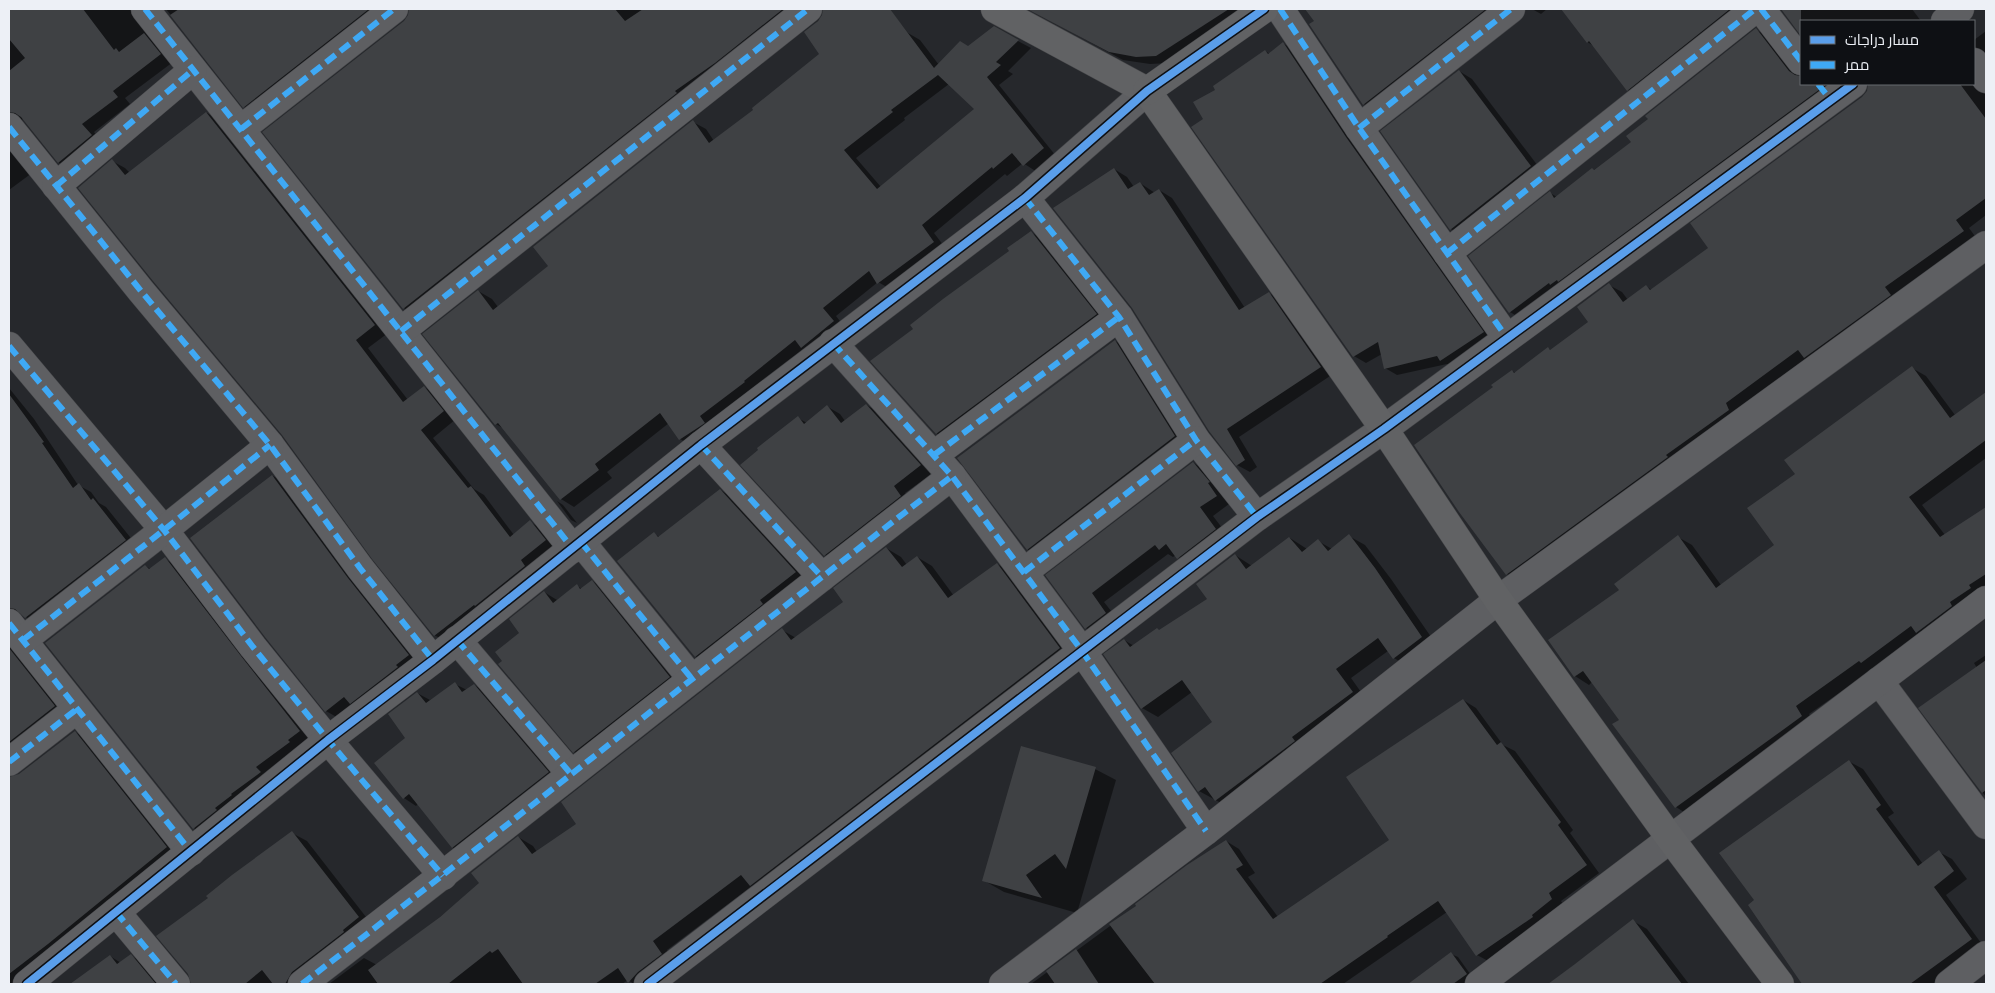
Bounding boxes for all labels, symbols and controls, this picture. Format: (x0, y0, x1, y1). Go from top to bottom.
legend (1800, 20, 1975, 85)
text: مسار دراجات (1845, 29, 1919, 50)
text: ممر (1844, 54, 1869, 75)

